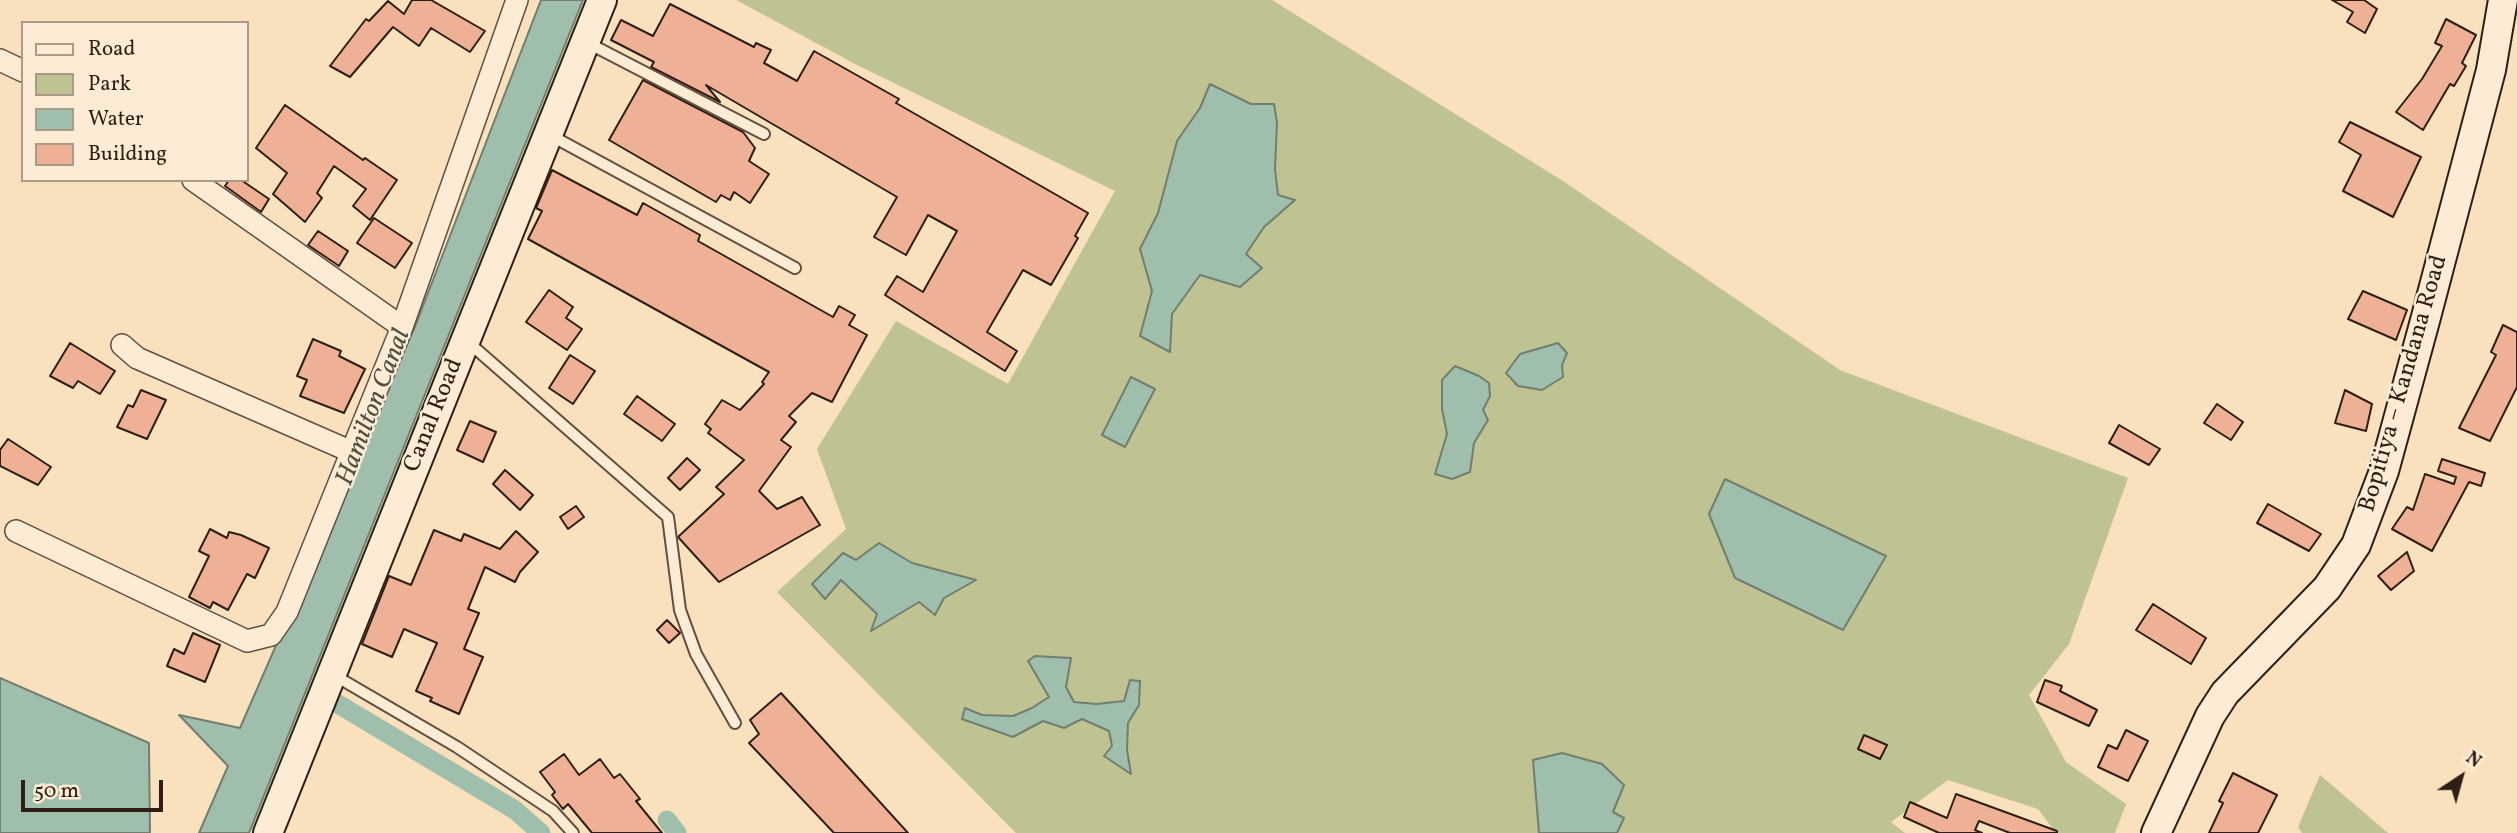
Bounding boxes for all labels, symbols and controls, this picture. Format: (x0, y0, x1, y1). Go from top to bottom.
legend (21, 21, 248, 182)
text: Road (88, 35, 135, 64)
text: Park (88, 70, 131, 99)
text: Water (88, 105, 144, 134)
text: Building (88, 140, 167, 169)
street label: Bopitiya – Kandana Road (2355, 252, 2455, 516)
water label: Hamilton Canal (331, 325, 419, 491)
street label: Canal Road (399, 355, 471, 477)
north arrow (2426, 742, 2496, 812)
text: N (2460, 745, 2487, 775)
scale bar (24, 766, 166, 810)
text: 50 m (34, 777, 79, 806)

